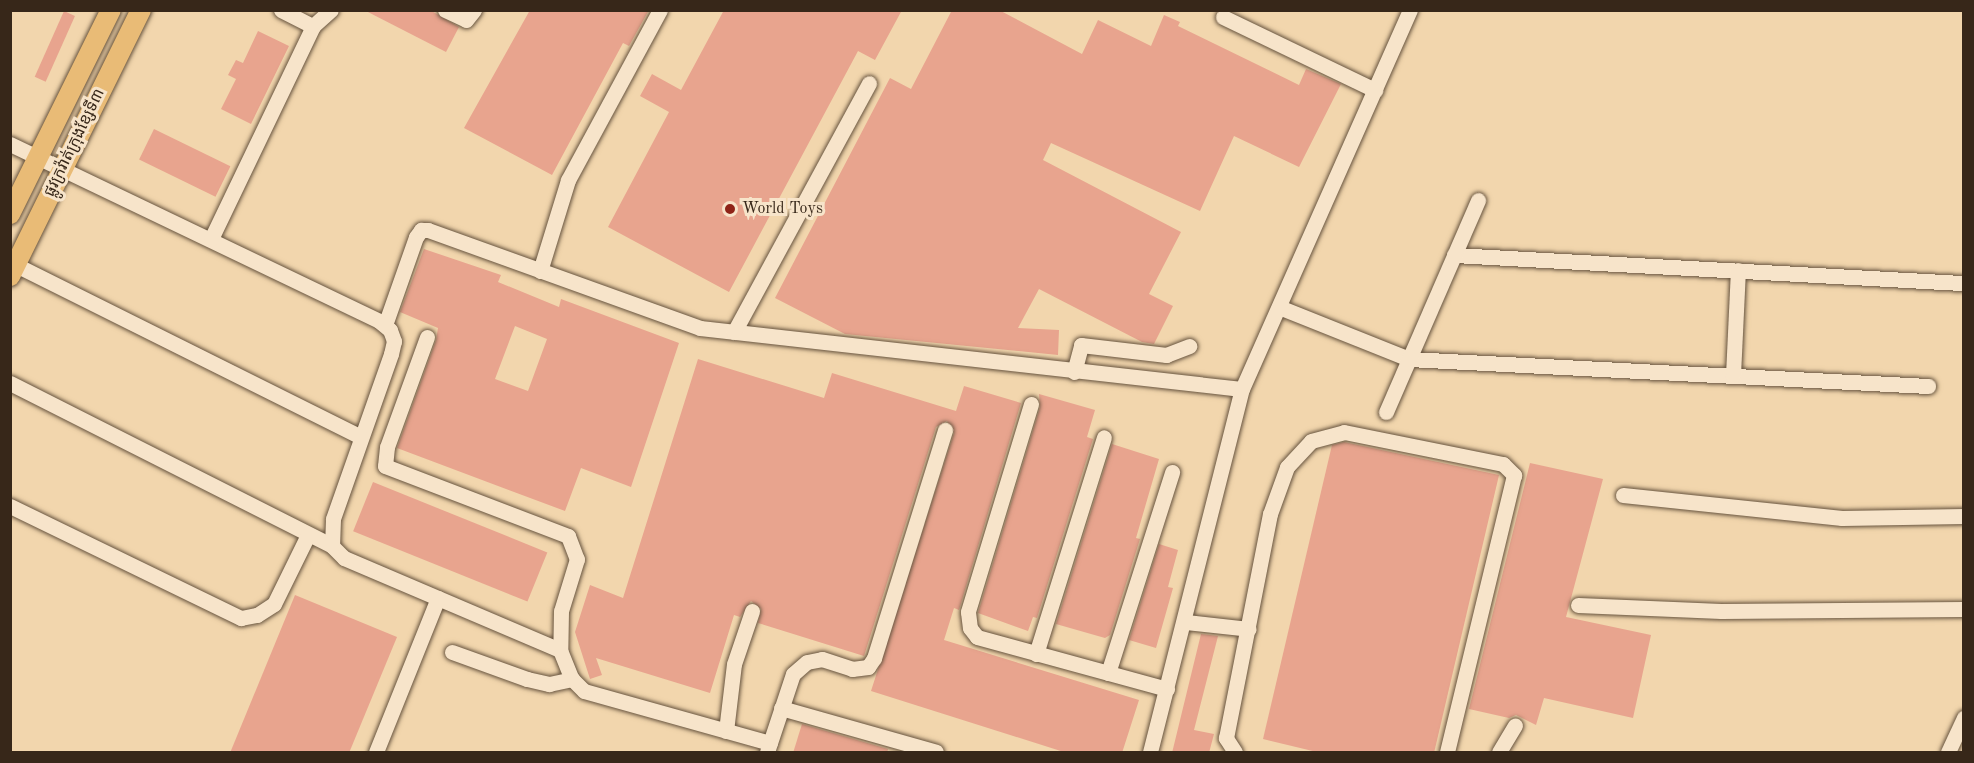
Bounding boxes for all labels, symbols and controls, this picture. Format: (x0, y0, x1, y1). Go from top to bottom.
street label: ផ្លូវក្រវ៉ាត់ក្រុងខ្សែទី៣ (41, 86, 109, 200)
place label: World Toys (742, 199, 823, 219)
marker: World Toys (723, 202, 737, 216)

